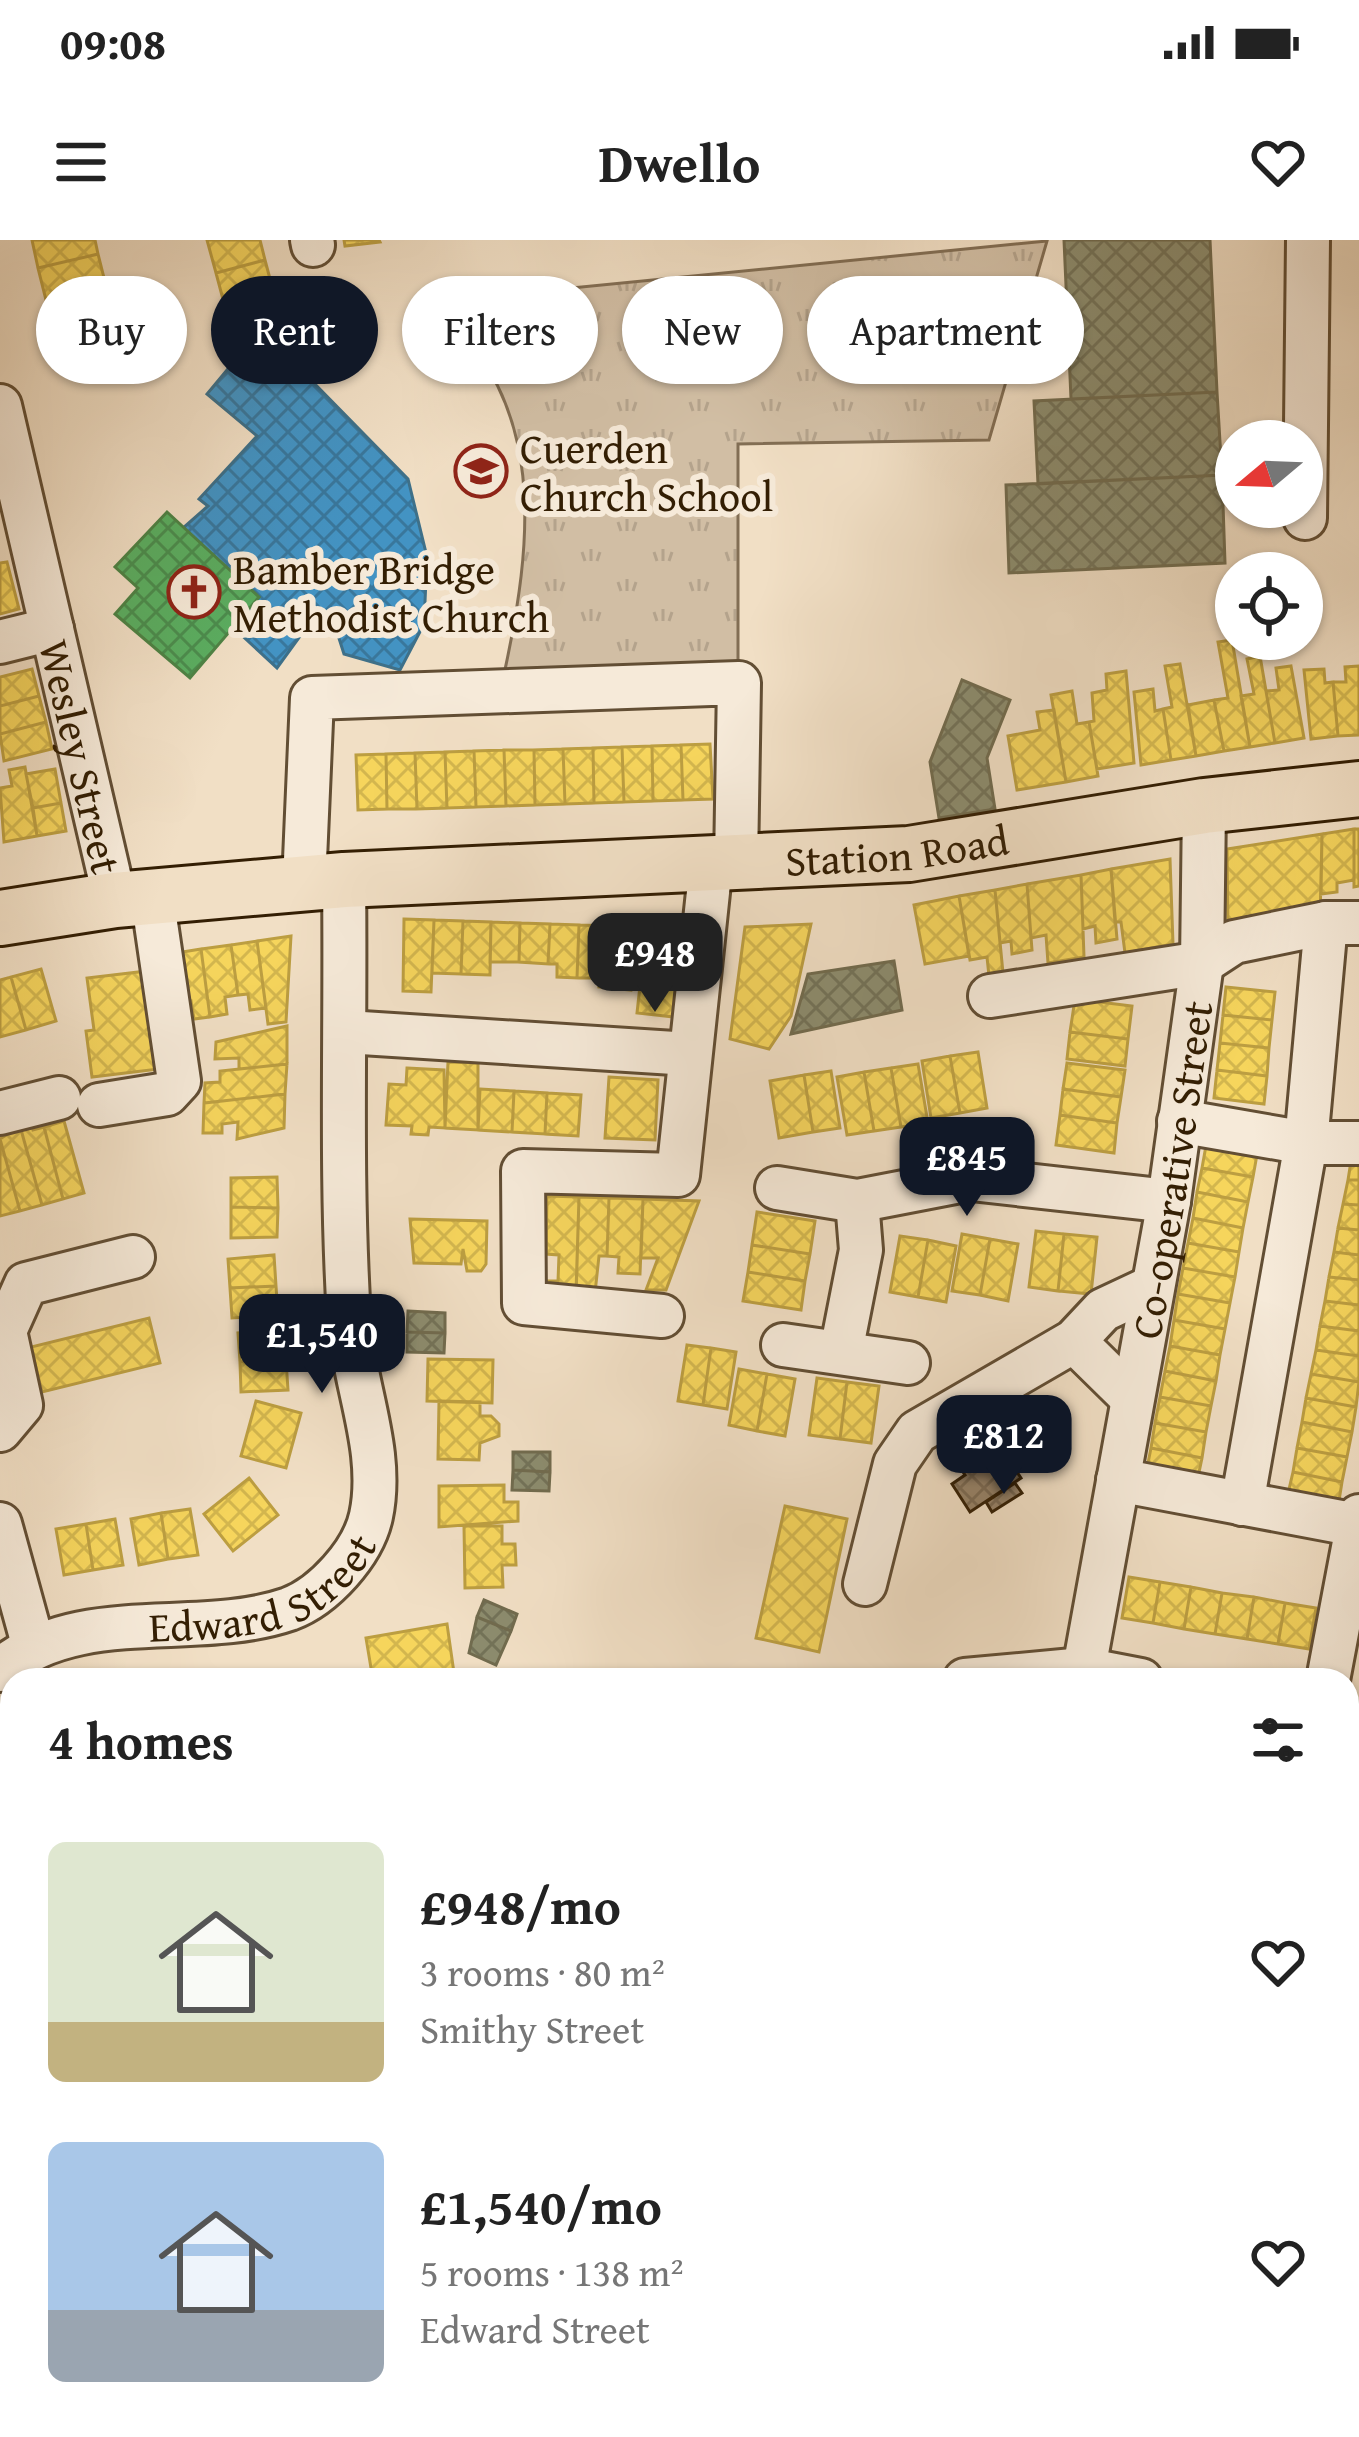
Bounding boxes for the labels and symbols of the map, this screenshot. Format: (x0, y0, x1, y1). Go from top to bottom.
place label: Cuerden Church School (520, 417, 773, 526)
north arrow (1215, 420, 1323, 528)
school or university icon: Cuerden Church School (453, 443, 509, 499)
place label: Bamber Bridge Methodist Church (233, 538, 550, 647)
church icon: Bamber Bridge Methodist Church (166, 564, 222, 620)
street label: Wesley Street (25, 634, 138, 880)
street label: Station Road (784, 808, 1013, 890)
pin: £948 (584, 913, 726, 1015)
street label: Co-operative Street (1114, 997, 1227, 1343)
pin: £845 (896, 1117, 1038, 1219)
pin: £1,540 (224, 1294, 420, 1396)
pin: £812 (933, 1395, 1075, 1497)
street label: Edward Street (148, 1522, 391, 1656)

